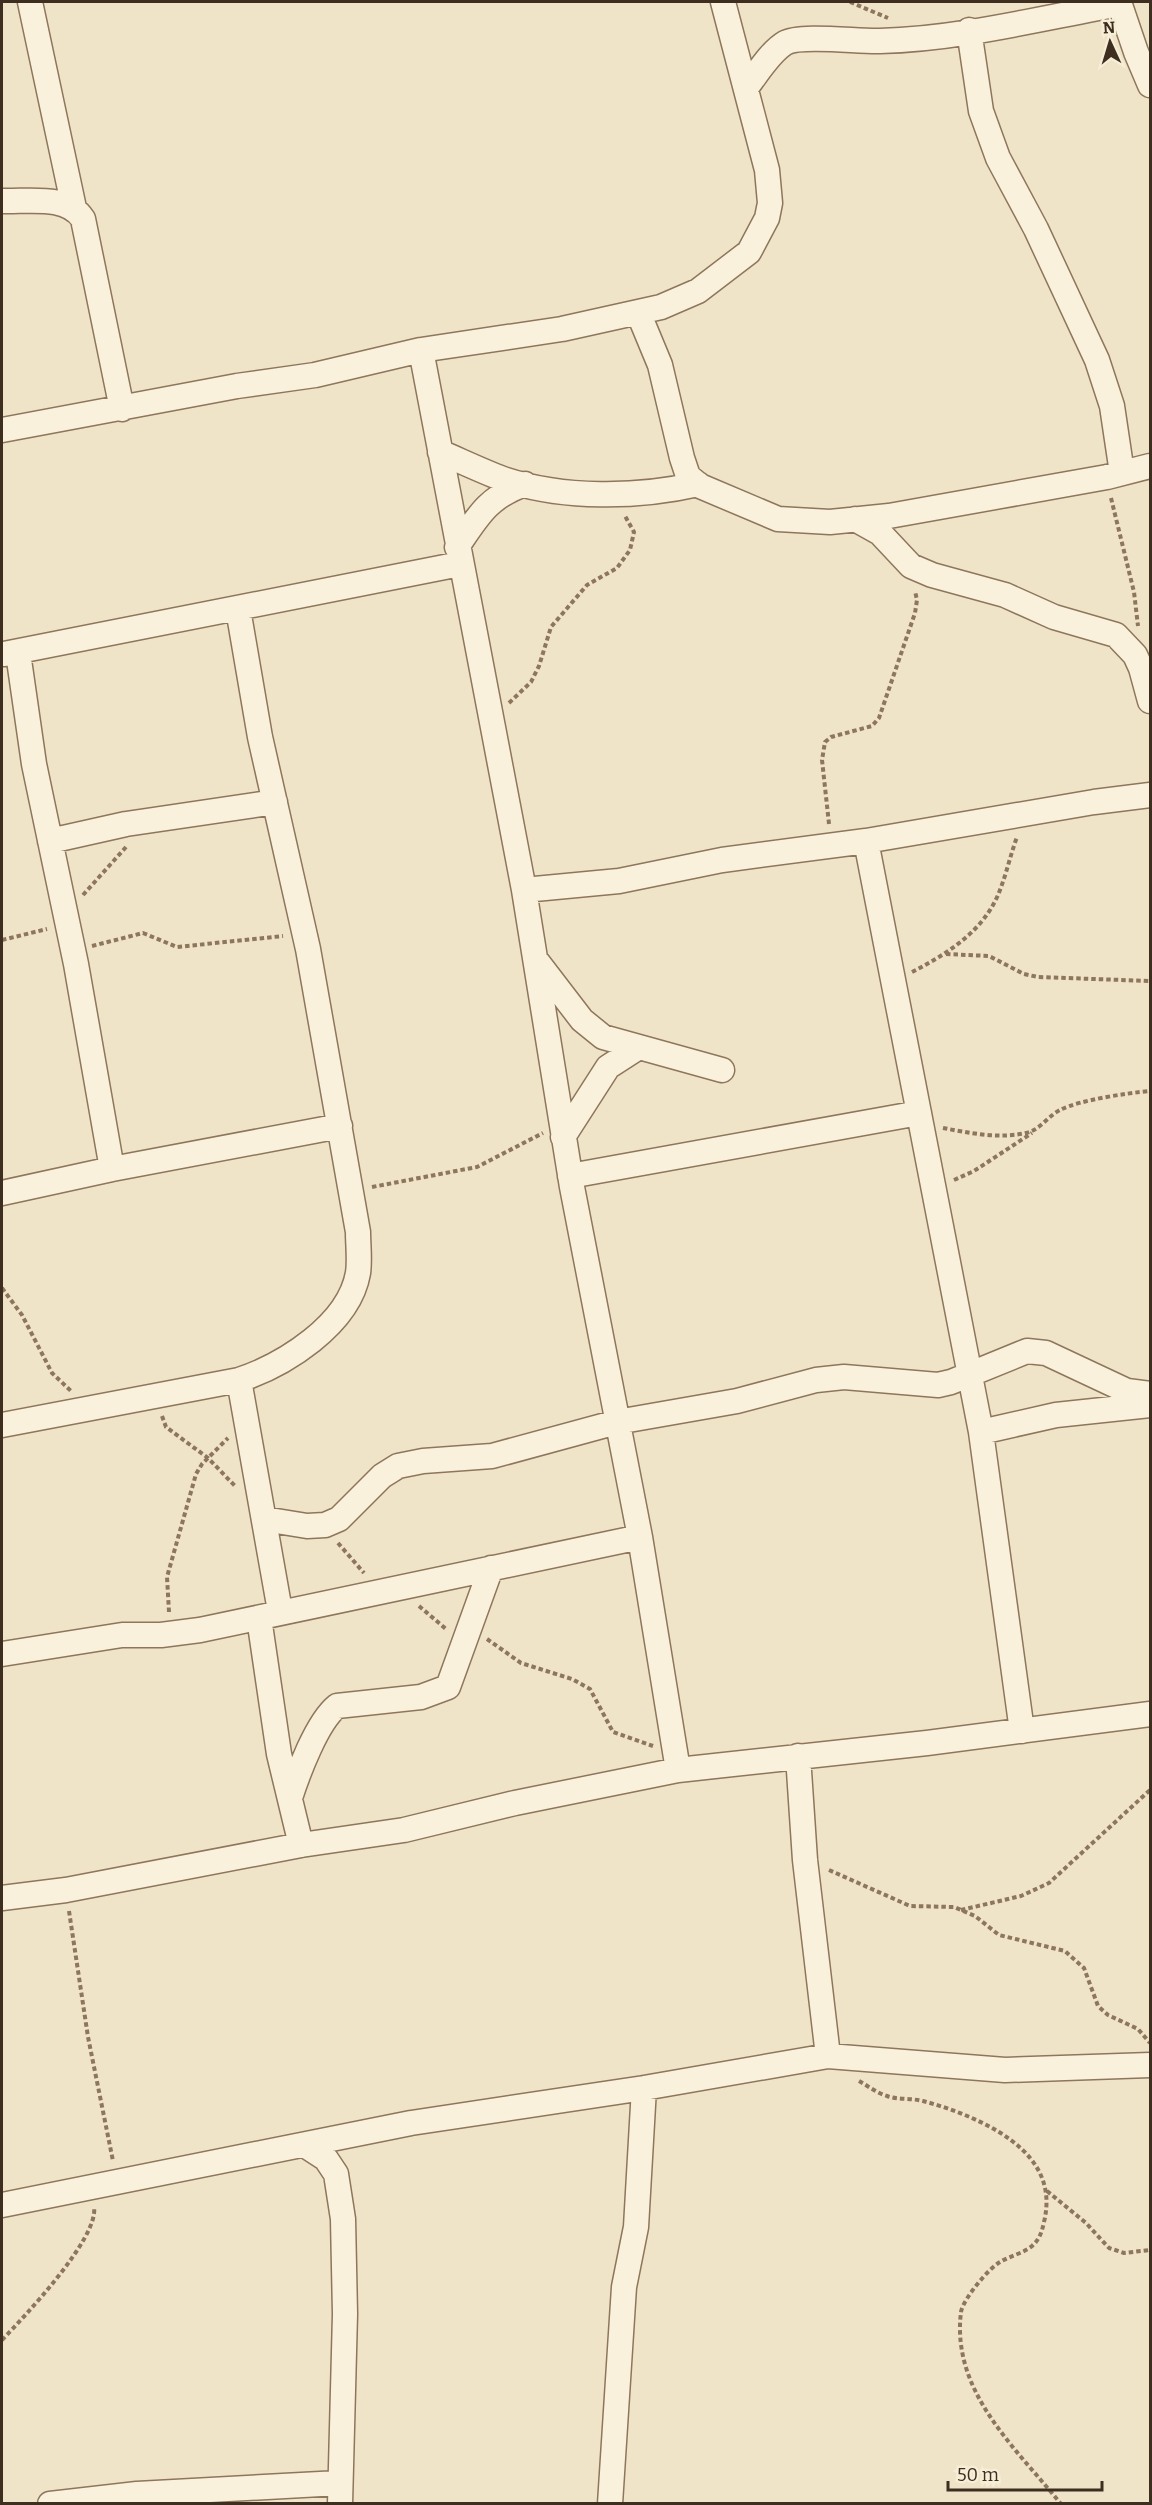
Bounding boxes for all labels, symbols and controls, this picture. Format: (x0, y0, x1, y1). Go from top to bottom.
north arrow (1080, 12, 1140, 72)
text: N (1102, 18, 1116, 37)
scale bar (948, 2454, 1102, 2492)
text: 50 m (957, 2464, 999, 2486)

